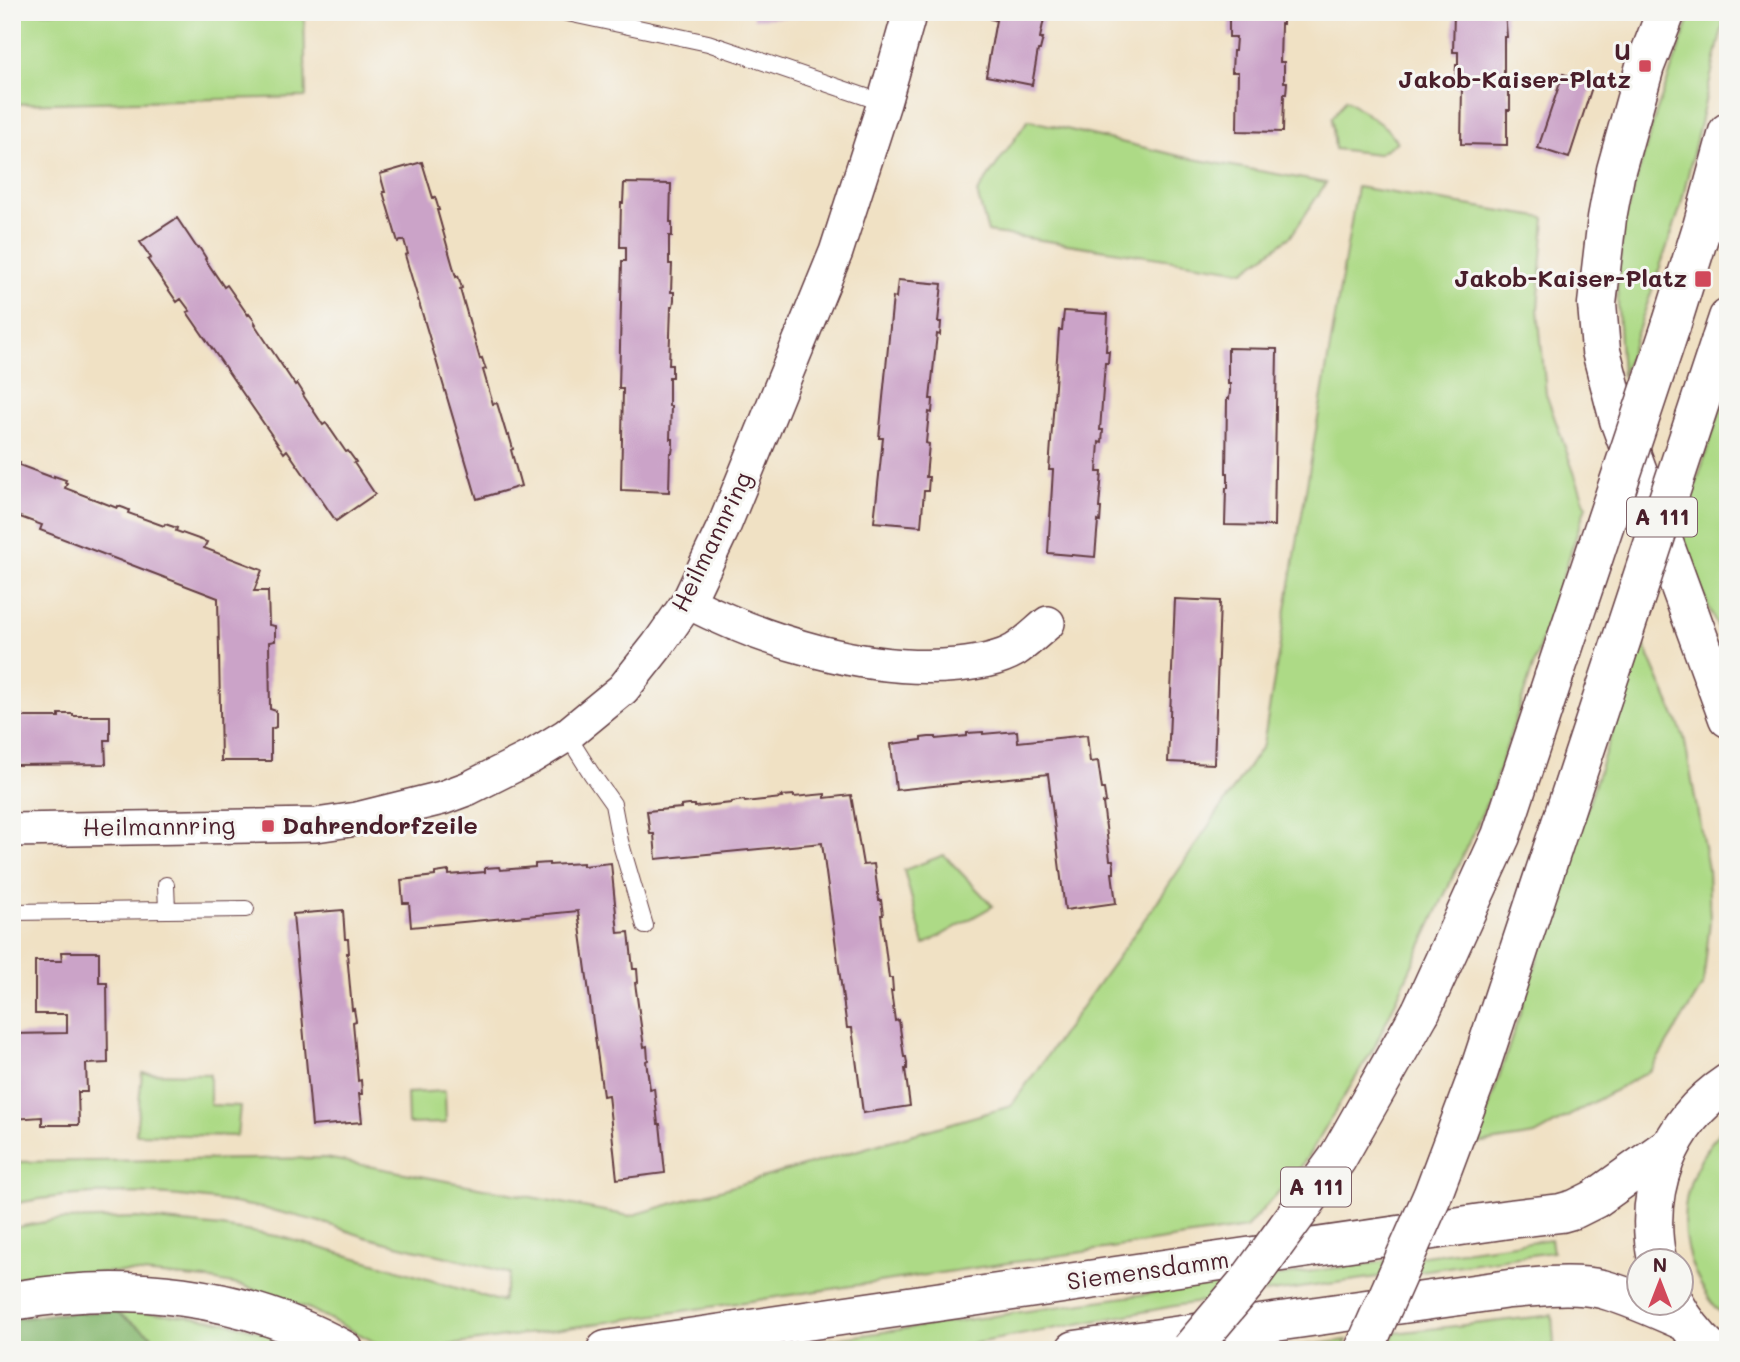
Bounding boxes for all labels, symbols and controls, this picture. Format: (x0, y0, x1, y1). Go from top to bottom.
place label: U Jakob-Kaiser-Platz (1398, 35, 1631, 94)
marker: U Jakob-Kaiser-Platz (1637, 58, 1653, 74)
place label: Jakob-Kaiser-Platz (1454, 262, 1687, 293)
marker: Jakob-Kaiser-Platz (1693, 269, 1713, 289)
street label: Heilmannring (663, 466, 758, 617)
road number: A 111 (1627, 498, 1697, 537)
street label: Heilmannring (82, 809, 236, 842)
place label: Dahrendorfzeile (282, 809, 478, 840)
marker: Dahrendorfzeile (260, 818, 276, 834)
road number: A 111 (1281, 1168, 1351, 1206)
street label: Siemensdamm (1065, 1243, 1231, 1296)
north arrow (1624, 1246, 1694, 1316)
text: N (1653, 1252, 1667, 1277)

